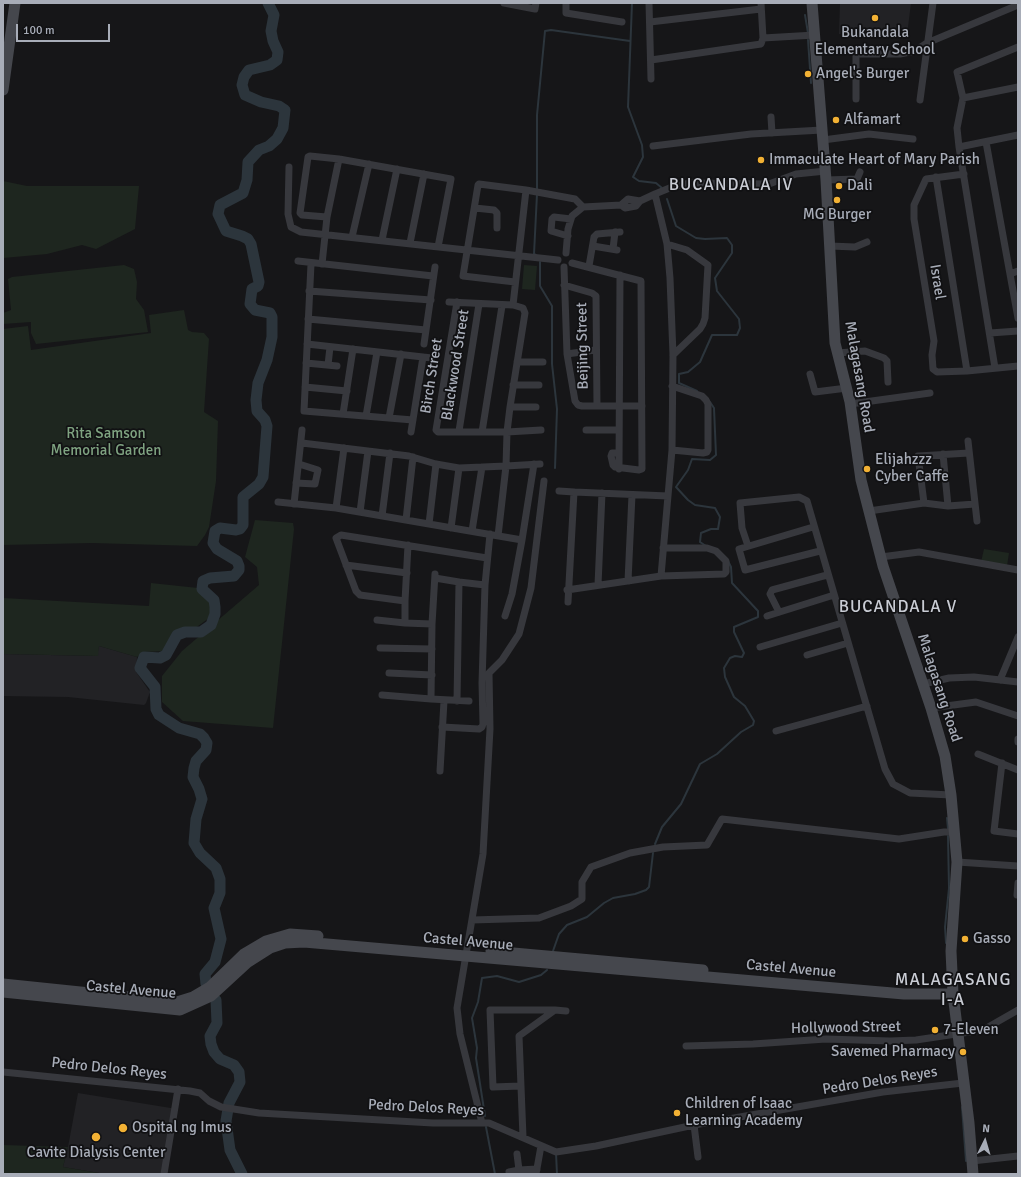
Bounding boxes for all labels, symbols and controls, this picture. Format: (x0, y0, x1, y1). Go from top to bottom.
marker: Bukandala Elementary School (870, 13, 880, 23)
scale bar (18, 16, 112, 42)
text: 100 m (23, 23, 55, 38)
place label: Bukandala Elementary School (815, 24, 935, 59)
place label: Angel's Burger (816, 65, 909, 83)
marker: Angel's Burger (803, 69, 813, 79)
place label: Alfamart (844, 111, 901, 129)
marker: Alfamart (831, 115, 841, 125)
place label: Immaculate Heart of Mary Parish (769, 151, 980, 169)
marker: Immaculate Heart of Mary Parish (756, 155, 766, 165)
district label: BUCANDALA IV (669, 176, 793, 196)
place label: Dali (847, 177, 873, 195)
marker: Dali (834, 181, 844, 191)
marker: MG Burger (832, 195, 842, 205)
place label: MG Burger (803, 206, 871, 224)
street label: Israel (925, 263, 949, 301)
street label: Beijing Street (573, 302, 593, 390)
street label: Blackwood Street (438, 308, 474, 422)
street label: Malagasang Road (840, 320, 878, 434)
street label: Birch Street (417, 337, 447, 415)
park label: Rita Samson Memorial Garden (51, 425, 161, 460)
place label: Elijahzzz Cyber Caffe (875, 451, 949, 486)
marker: Elijahzzz Cyber Caffe (862, 464, 872, 474)
district label: BUCANDALA V (839, 598, 957, 618)
street label: Malagasang Road (913, 632, 965, 744)
street label: Castel Avenue (422, 929, 514, 955)
place label: Gasso (973, 930, 1011, 948)
marker: Gasso (960, 934, 970, 944)
street label: Castel Avenue (745, 956, 837, 982)
district label: MALAGASANG I-A (895, 971, 1011, 1011)
street label: Castel Avenue (85, 977, 177, 1003)
street label: Hollywood Street (791, 1018, 901, 1038)
place label: 7-Eleven (943, 1021, 999, 1039)
marker: 7-Eleven (930, 1025, 940, 1035)
place label: Savemed Pharmacy (831, 1043, 955, 1061)
marker: Savemed Pharmacy (958, 1047, 968, 1057)
street label: Pedro Delos Reyes (50, 1054, 168, 1084)
street label: Pedro Delos Reyes (821, 1063, 939, 1099)
place label: Children of Isaac Learning Academy (685, 1095, 803, 1130)
street label: Pedro Delos Reyes (368, 1096, 484, 1120)
marker: Children of Isaac Learning Academy (672, 1108, 682, 1118)
place label: Ospital ng Imus (132, 1119, 231, 1137)
north arrow (965, 1121, 1005, 1161)
marker: Ospital ng Imus (117, 1122, 129, 1134)
text: N (982, 1122, 990, 1135)
marker: Cavite Dialysis Center (90, 1131, 102, 1143)
place label: Cavite Dialysis Center (27, 1144, 165, 1162)

